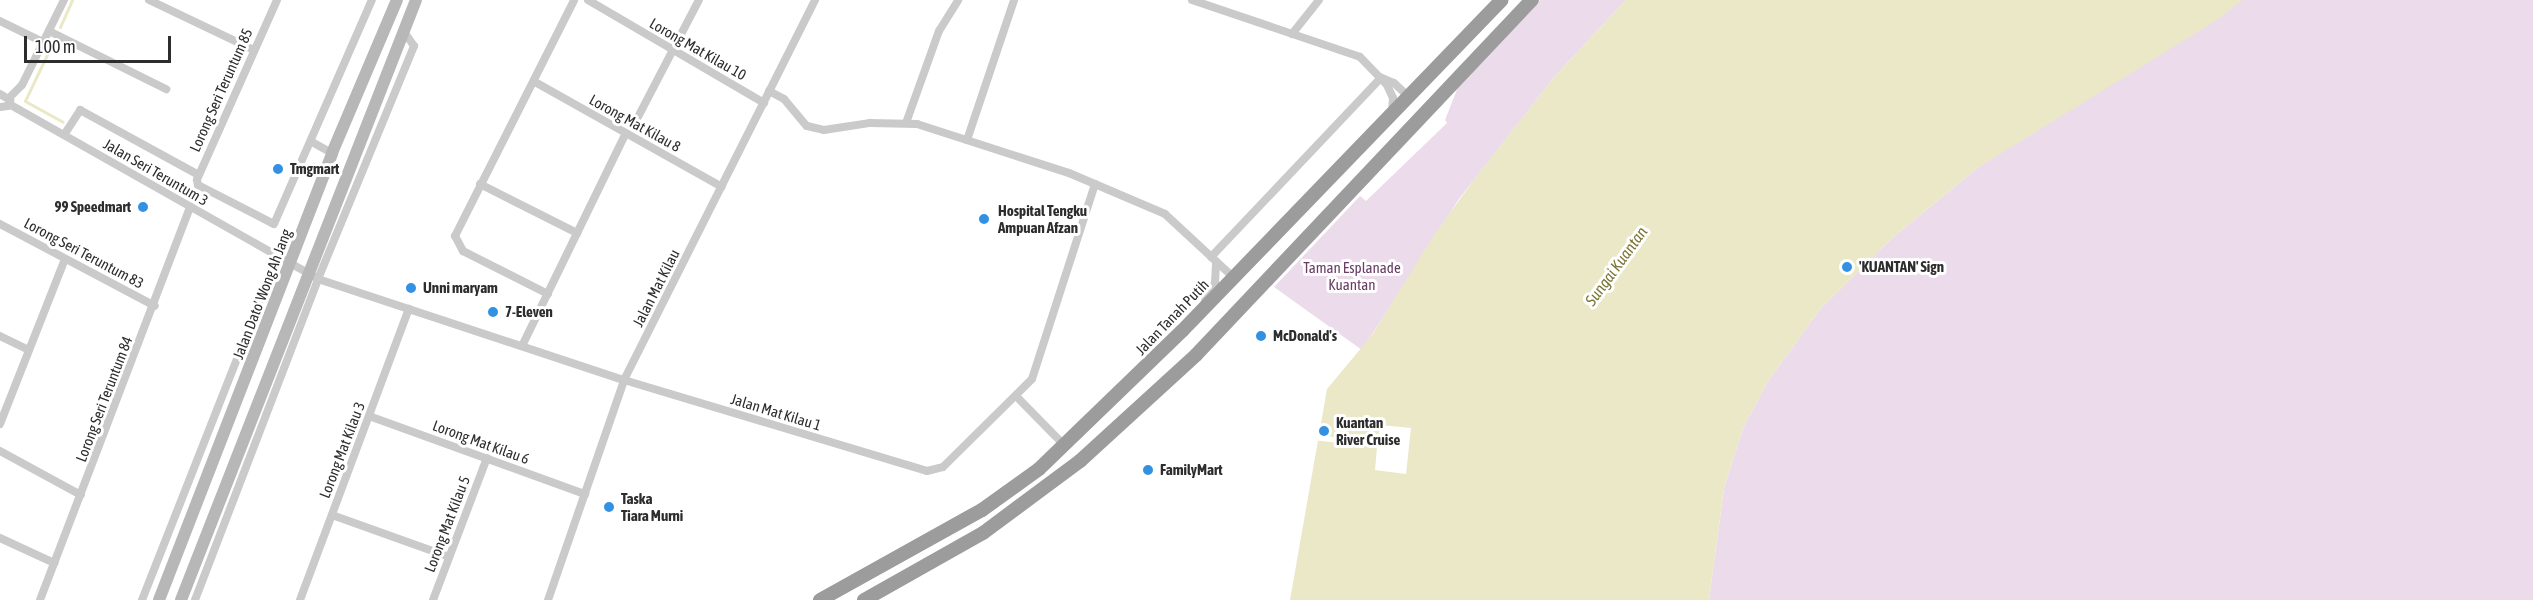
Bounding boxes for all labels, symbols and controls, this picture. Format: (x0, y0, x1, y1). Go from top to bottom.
street label: Lorong Mat Kilau 10 (646, 14, 750, 84)
scale bar (27, 24, 174, 62)
street label: Lorong Seri Teruntum 85 (186, 26, 256, 154)
text: 100 m (35, 36, 76, 57)
street label: Lorong Mat Kilau 8 (586, 90, 684, 156)
street label: Jalan Seri Teruntum 3 (100, 135, 212, 209)
place label: Tmgmart (290, 160, 339, 178)
marker: Tmgmart (271, 162, 285, 176)
place label: 99 Speedmart (54, 198, 131, 216)
marker: 99 Speedmart (136, 200, 150, 214)
place label: Hospital Tengku Ampuan Afzan (998, 201, 1087, 236)
marker: Hospital Tengku Ampuan Afzan (975, 210, 993, 228)
street label: Lorong Seri Teruntum 83 (21, 214, 147, 292)
water label: Sungai Kuantan (1581, 223, 1651, 309)
street label: Jalan Dato' Wong Ah Jang (229, 226, 295, 362)
street label: Jalan Mat Kilau (629, 246, 683, 330)
park label: Taman Esplanade Kuantan (1303, 258, 1401, 293)
place label: 'KUANTAN' Sign (1859, 258, 1944, 276)
marker: 'KUANTAN' Sign (1840, 260, 1854, 274)
street label: Jalan Tanah Putih (1132, 276, 1212, 358)
place label: Unni maryam (423, 279, 498, 297)
marker: Unni maryam (404, 281, 418, 295)
place label: 7-Eleven (505, 303, 553, 321)
marker: 7-Eleven (486, 305, 500, 319)
place label: McDonald's (1273, 327, 1337, 345)
marker: McDonald's (1254, 329, 1268, 343)
street label: Lorong Seri Teruntum 84 (72, 334, 136, 464)
street label: Jalan Mat Kilau 1 (729, 390, 823, 434)
street label: Lorong Mat Kilau 3 (315, 399, 369, 501)
place label: Kuantan River Cruise (1336, 413, 1400, 448)
street label: Lorong Mat Kilau 6 (430, 416, 532, 468)
marker: Kuantan River Cruise (1317, 424, 1331, 438)
place label: FamilyMart (1160, 461, 1223, 479)
marker: FamilyMart (1141, 463, 1155, 477)
street label: Lorong Mat Kilau 5 (420, 473, 474, 575)
place label: Taska Tiara Murni (621, 489, 683, 524)
marker: Taska Tiara Murni (602, 500, 616, 514)

